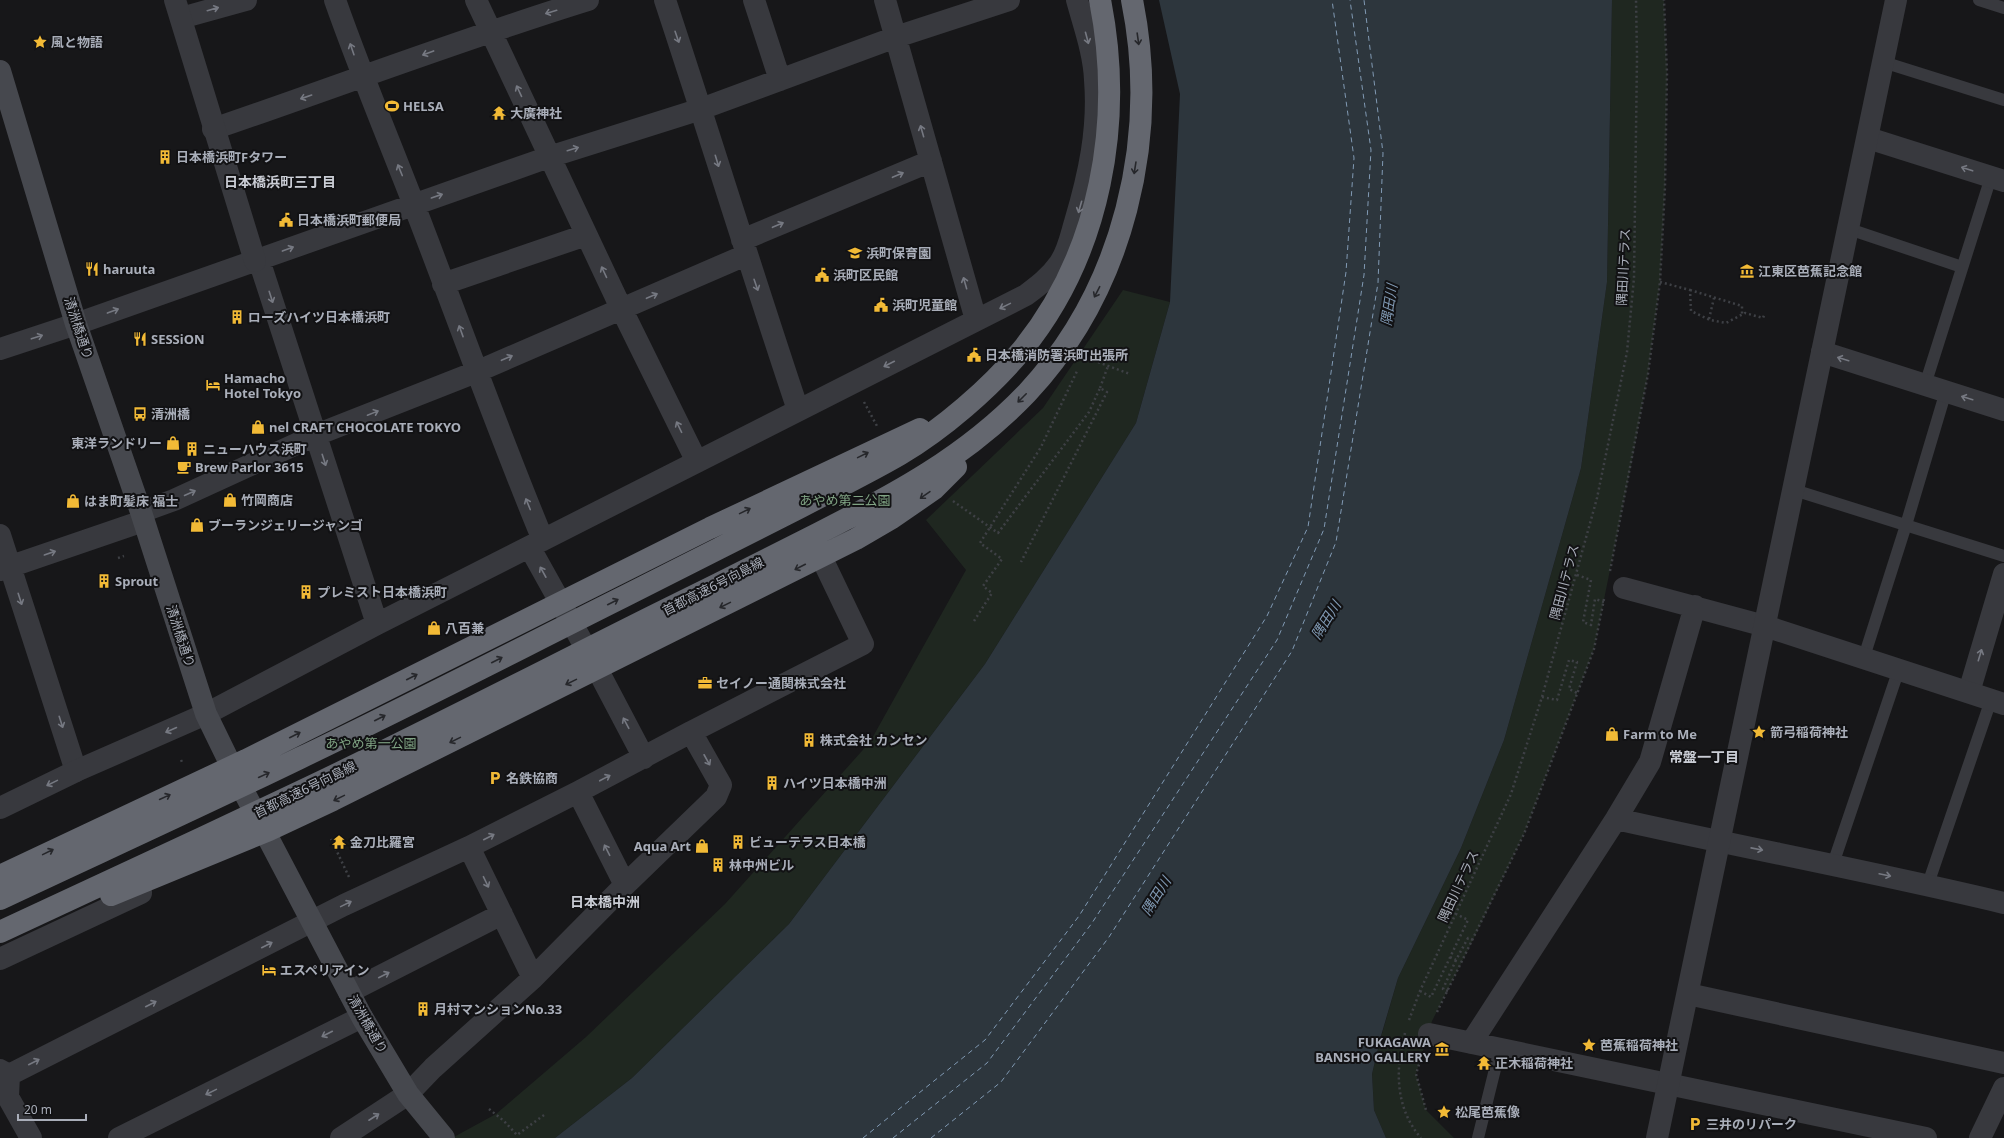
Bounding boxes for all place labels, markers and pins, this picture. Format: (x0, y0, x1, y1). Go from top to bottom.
place label: 風と物語 (51, 33, 103, 51)
place icon: 風と物語 (32, 34, 48, 50)
place label: HELSA (403, 97, 444, 115)
sports icon: HELSA (384, 98, 400, 114)
place label: 大廣神社 (510, 104, 562, 122)
temple icon: 大廣神社 (491, 105, 507, 121)
place label: 日本橋浜町Fタワー (176, 148, 287, 166)
building icon: 日本橋浜町Fタワー (157, 149, 173, 165)
place label: 日本橋浜町郵便局 (297, 211, 401, 229)
public building icon: 日本橋浜町郵便局 (278, 212, 294, 228)
place label: 浜町保育園 (866, 244, 931, 262)
school or university icon: 浜町保育園 (847, 245, 863, 261)
place label: haruuta (103, 260, 155, 278)
restaurant icon: haruuta (84, 261, 100, 277)
place label: 江東区芭蕉記念館 (1758, 262, 1862, 280)
museum icon: 江東区芭蕉記念館 (1739, 263, 1755, 279)
place label: 浜町区民館 (833, 266, 898, 284)
public building icon: 浜町区民館 (814, 267, 830, 283)
place label: 浜町児童館 (892, 296, 957, 314)
public building icon: 浜町児童館 (873, 297, 889, 313)
place label: ローズハイツ日本橋浜町 (248, 308, 390, 326)
building icon: ローズハイツ日本橋浜町 (229, 309, 245, 325)
place label: SESSiON (151, 330, 205, 348)
restaurant icon: SESSiON (132, 331, 148, 347)
place label: 日本橋消防署浜町出張所 (985, 346, 1128, 364)
public building icon: 日本橋消防署浜町出張所 (966, 347, 982, 363)
place label: Hamacho Hotel Tokyo (224, 369, 301, 402)
hotel icon: Hamacho Hotel Tokyo (205, 377, 221, 393)
place label: 清洲橋 (151, 405, 190, 423)
bus stop icon: 清洲橋 (132, 406, 148, 422)
place label: nel CRAFT CHOCOLATE TOKYO (269, 418, 461, 436)
shop icon: nel CRAFT CHOCOLATE TOKYO (250, 419, 266, 435)
place label: 東洋ランドリー (71, 434, 162, 452)
shop icon: 東洋ランドリー (165, 435, 181, 451)
place label: ニューハウス浜町 (203, 440, 307, 458)
building icon: ニューハウス浜町 (184, 441, 200, 457)
place label: Brew Parlor 3615 (195, 458, 304, 476)
cafe icon: Brew Parlor 3615 (176, 459, 192, 475)
place label: 竹岡商店 (241, 491, 293, 509)
place label: はま町髪床 福士 (84, 492, 178, 510)
shop icon: 竹岡商店 (222, 492, 238, 508)
shop icon: はま町髪床 福士 (65, 493, 81, 509)
place label: ブーランジェリージャンゴ (208, 516, 363, 534)
shop icon: ブーランジェリージャンゴ (189, 517, 205, 533)
place label: Sprout (115, 572, 159, 590)
building icon: Sprout (96, 573, 112, 589)
place label: プレミスト日本橋浜町 (317, 583, 447, 601)
building icon: プレミスト日本橋浜町 (298, 584, 314, 600)
place label: 八百兼 (445, 619, 484, 637)
shop icon: 八百兼 (426, 620, 442, 636)
place label: セイノー通関株式会社 (716, 674, 846, 692)
office icon: セイノー通関株式会社 (697, 675, 713, 691)
place label: 箭弓稲荷神社 (1770, 723, 1848, 741)
place icon: 箭弓稲荷神社 (1751, 724, 1767, 740)
place label: Farm to Me (1623, 725, 1697, 743)
shop icon: Farm to Me (1604, 726, 1620, 742)
place label: 株式会社 カンセン (820, 731, 927, 749)
building icon: 株式会社 カンセン (801, 732, 817, 748)
place label: 名鉄協商 (506, 769, 558, 787)
parking icon: 名鉄協商 (487, 770, 503, 786)
place label: ハイツ日本橋中洲 (783, 774, 887, 792)
building icon: ハイツ日本橋中洲 (764, 775, 780, 791)
place label: 金刀比羅宮 (350, 833, 415, 851)
place label: ビューテラス日本橋 (749, 833, 866, 851)
temple icon: 金刀比羅宮 (331, 834, 347, 850)
building icon: ビューテラス日本橋 (730, 834, 746, 850)
place label: Aqua Art (634, 837, 691, 855)
shop icon: Aqua Art (694, 838, 710, 854)
place label: 林中州ビル (729, 856, 794, 874)
building icon: 林中州ビル (710, 857, 726, 873)
place label: エスペリアイン (280, 961, 369, 979)
hotel icon: エスペリアイン (261, 962, 277, 978)
place label: 月村マンションNo.33 (434, 1000, 562, 1018)
building icon: 月村マンションNo.33 (415, 1001, 431, 1017)
place label: FUKAGAWA BANSHO GALLERY (1315, 1033, 1432, 1066)
place label: 芭蕉稲荷神社 (1600, 1036, 1678, 1054)
place icon: 芭蕉稲荷神社 (1581, 1037, 1597, 1053)
museum icon: FUKAGAWA BANSHO GALLERY (1434, 1041, 1450, 1057)
place label: 正木稲荷神社 (1495, 1054, 1573, 1072)
temple icon: 正木稲荷神社 (1476, 1055, 1492, 1071)
place label: 松尾芭蕉像 (1455, 1103, 1520, 1121)
place icon: 松尾芭蕉像 (1436, 1104, 1452, 1120)
place label: 三井のリパーク (1706, 1115, 1797, 1133)
parking icon: 三井のリパーク (1687, 1116, 1703, 1132)

